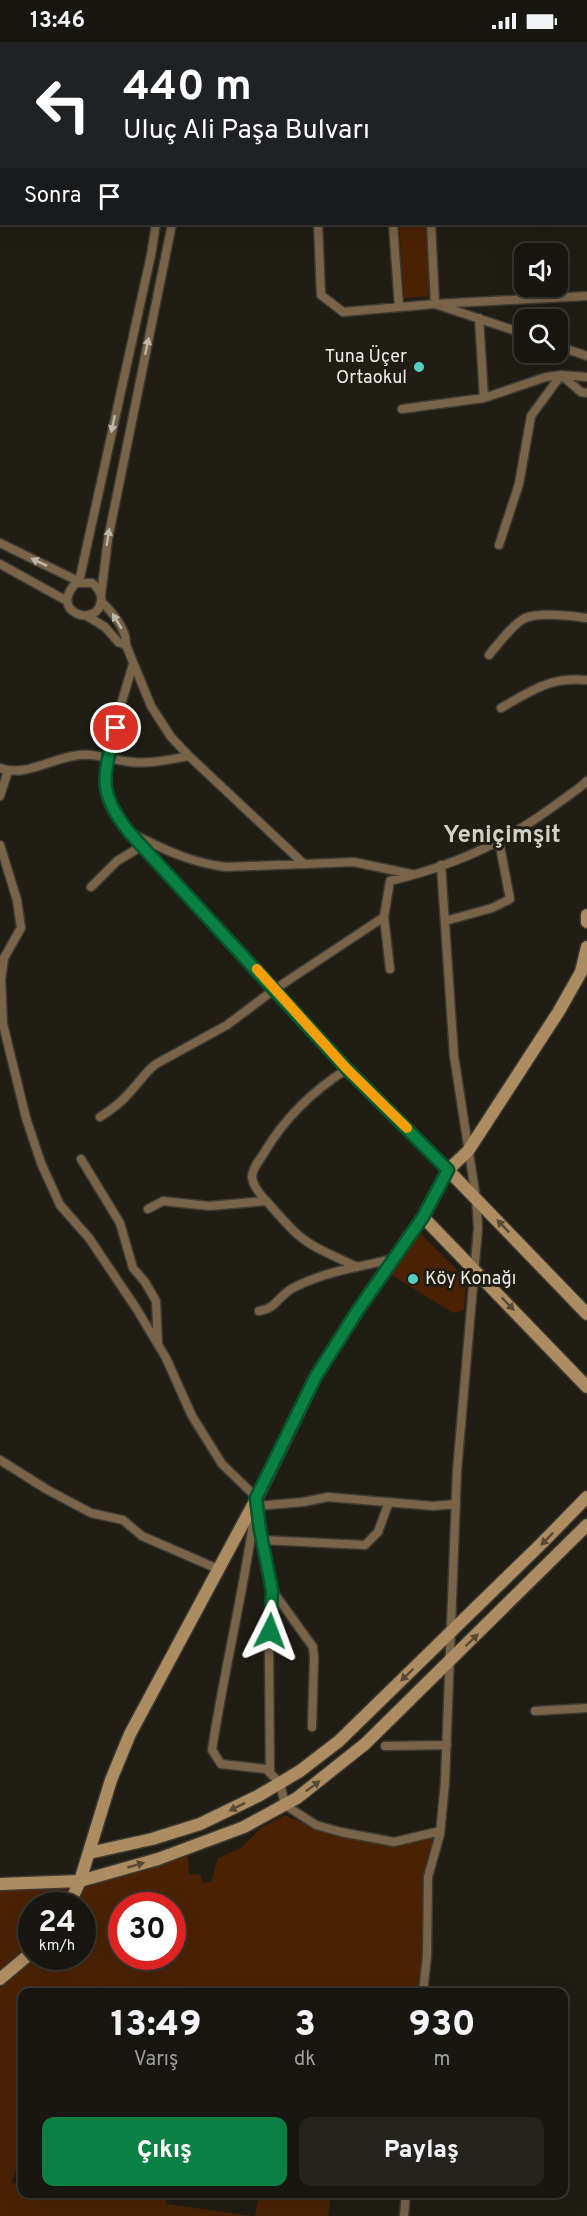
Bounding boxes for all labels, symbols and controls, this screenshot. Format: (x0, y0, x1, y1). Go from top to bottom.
text: 13:46 (30, 8, 85, 35)
text: 440 m (123, 62, 252, 115)
icon: left (24, 66, 102, 144)
text: Uluç Ali Paşa Bulvarı (123, 114, 370, 148)
icon: arrive (93, 180, 126, 213)
text: Sonra (24, 183, 81, 210)
map controls (514, 243, 568, 363)
button: sound (514, 243, 568, 297)
button: search (514, 309, 568, 363)
one-way arrow (143, 336, 152, 355)
place label: Tuna Üçer Ortaokul (325, 344, 407, 390)
marker: Tuna Üçer Ortaokul (412, 360, 426, 374)
one-way arrow (108, 415, 118, 434)
one-way arrow (104, 528, 113, 547)
one-way arrow (30, 558, 47, 567)
one-way arrow (112, 613, 123, 629)
pin (90, 702, 141, 753)
icon: arrive (99, 711, 132, 744)
district label: Yeniçimşit (443, 821, 561, 851)
one-way arrow (496, 1219, 510, 1234)
place label: Köy Konağı (425, 1268, 516, 1291)
marker: Köy Konağı (406, 1272, 420, 1286)
one-way arrow (501, 1297, 515, 1312)
one-way arrow (540, 1532, 554, 1546)
position arrow (238, 1599, 302, 1663)
one-way arrow (465, 1633, 479, 1647)
one-way arrow (399, 1668, 414, 1682)
one-way arrow (305, 1780, 321, 1792)
one-way arrow (228, 1801, 246, 1811)
one-way arrow (127, 1860, 145, 1869)
speed limit sign: 30 (108, 1892, 186, 1970)
text: 24 (38, 1905, 76, 1942)
text: km/h (39, 1937, 75, 1956)
text: 13:49 (110, 2003, 202, 2049)
text: 3 (294, 2003, 316, 2049)
text: 930 (408, 2003, 476, 2049)
text: Varış (134, 2047, 178, 2073)
text: dk (294, 2047, 316, 2073)
text: m (433, 2047, 450, 2073)
button: Çıkış (42, 2117, 287, 2186)
button: Paylaş (299, 2117, 544, 2186)

